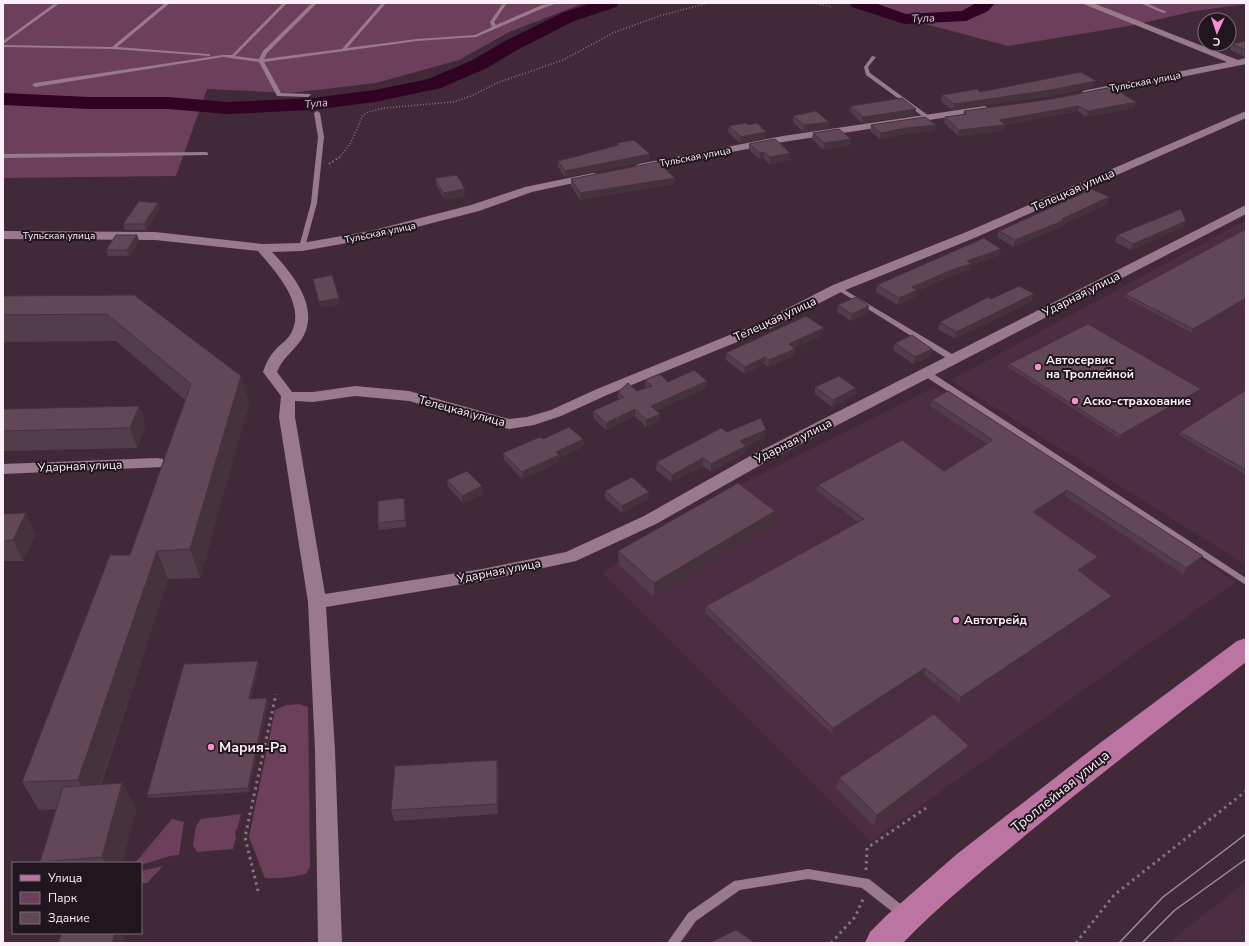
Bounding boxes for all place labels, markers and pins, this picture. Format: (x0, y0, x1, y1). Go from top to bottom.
place label: Автосервис на Троллейной (1046, 352, 1134, 382)
marker: Автосервис на Троллейной (1033, 362, 1043, 372)
place label: Аско-страхование (1083, 393, 1191, 409)
marker: Аско-страхование (1070, 396, 1080, 406)
place label: Автотрейд (964, 612, 1028, 628)
marker: Автотрейд (951, 615, 961, 625)
place label: Мария-Ра (219, 738, 287, 757)
marker: Мария-Ра (206, 742, 216, 752)

